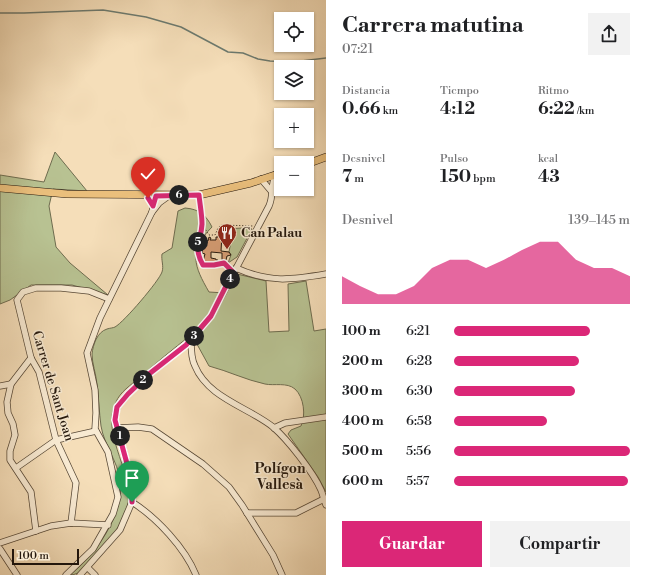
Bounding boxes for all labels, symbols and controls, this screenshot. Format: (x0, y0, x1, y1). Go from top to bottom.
map controls (274, 12, 314, 196)
button: locate (274, 12, 314, 52)
text: Carrera matutina (342, 12, 524, 39)
button: share (588, 13, 630, 55)
text: 07:21 (342, 41, 373, 57)
button: layers (274, 60, 314, 100)
text: Distancia (342, 84, 390, 98)
text: Tiempo (440, 84, 479, 98)
text: Ritmo (538, 84, 569, 98)
text: 0.66 (342, 98, 380, 120)
text: 4:12 (440, 98, 475, 120)
text: 6:22 (538, 98, 575, 120)
text: km (380, 104, 398, 118)
text: /km (575, 104, 594, 118)
button: + (274, 108, 314, 148)
text: Desnivel (342, 152, 385, 166)
text: Pulso (440, 152, 468, 166)
text: kcal (538, 152, 558, 166)
button: − (274, 156, 314, 196)
pin (131, 157, 165, 198)
icon: check (137, 163, 159, 185)
text: 7 (342, 166, 352, 188)
text: 150 (440, 166, 471, 188)
text: 43 (538, 166, 560, 188)
text: m (352, 172, 364, 186)
text: bpm (471, 172, 496, 186)
pin: 6 (169, 185, 189, 205)
text: 6 (176, 188, 182, 202)
text: Desnivel (342, 212, 393, 228)
text: 139–145 m (568, 212, 630, 228)
restaurant icon: Can Palau (216, 222, 238, 250)
place label: Can Palau (241, 225, 302, 241)
pin: 5 (188, 232, 208, 252)
text: 5 (195, 235, 201, 249)
pin: 4 (220, 269, 240, 289)
text: 4 (226, 272, 234, 286)
text: 100 m (342, 323, 381, 339)
text: 6:21 (406, 323, 430, 339)
pin: 3 (184, 326, 204, 346)
street label: Carrer de Sant Joan (29, 329, 77, 443)
text: 3 (191, 329, 197, 343)
text: 200 m (342, 353, 383, 369)
text: 6:28 (406, 353, 432, 369)
pin: 2 (133, 370, 153, 390)
text: 2 (140, 373, 146, 387)
text: 300 m (342, 383, 383, 399)
text: 6:30 (406, 383, 433, 399)
text: 400 m (342, 413, 384, 429)
text: 6:58 (406, 413, 432, 429)
pin: 1 (110, 426, 130, 446)
text: 1 (117, 429, 123, 443)
text: 500 m (342, 443, 383, 459)
text: 5:56 (406, 443, 431, 459)
district label: Polígon Vallesà (254, 460, 306, 494)
pin (115, 461, 149, 502)
icon: arrive (121, 467, 143, 489)
text: 600 m (342, 473, 383, 489)
text: 5:57 (406, 473, 429, 489)
button: Guardar (342, 521, 482, 567)
button: Compartir (490, 521, 630, 567)
scale bar (12, 547, 79, 566)
text: 100 m (18, 549, 49, 563)

